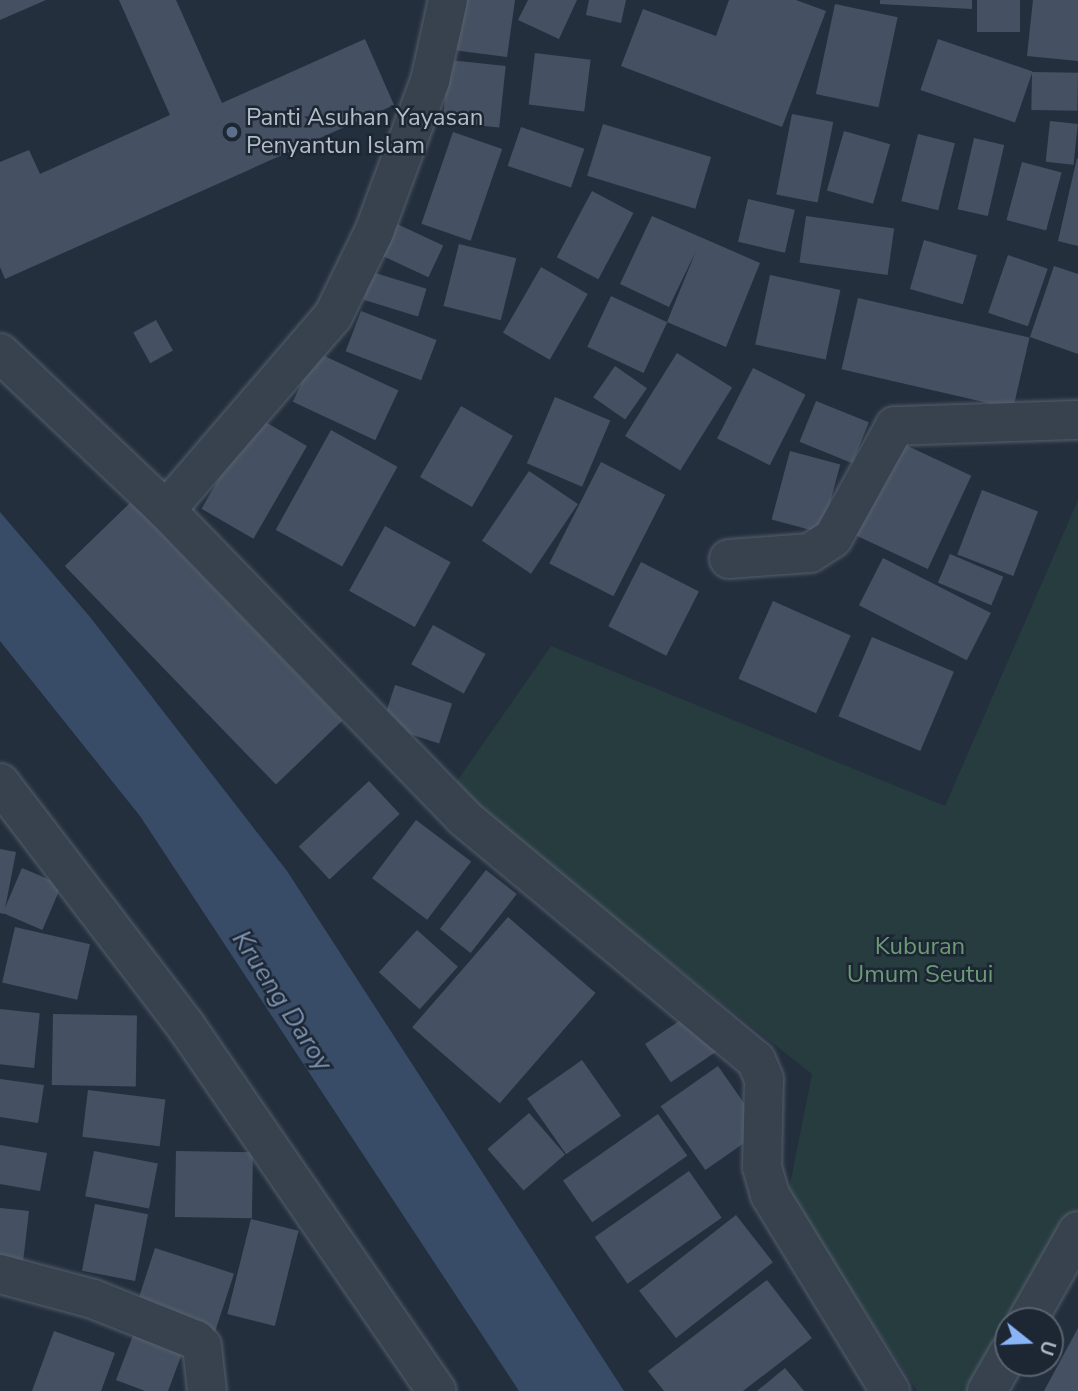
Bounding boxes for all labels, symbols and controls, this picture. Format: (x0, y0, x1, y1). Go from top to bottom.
place label: Panti Asuhan Yayasan Penyantun Islam (246, 104, 483, 160)
marker: Panti Asuhan Yayasan Penyantun Islam (224, 124, 240, 140)
water label: Krueng Daroy (225, 925, 339, 1077)
park label: Kuburan Umum Seutui (847, 933, 993, 989)
north arrow (994, 1307, 1064, 1377)
text: U (1033, 1337, 1062, 1359)

